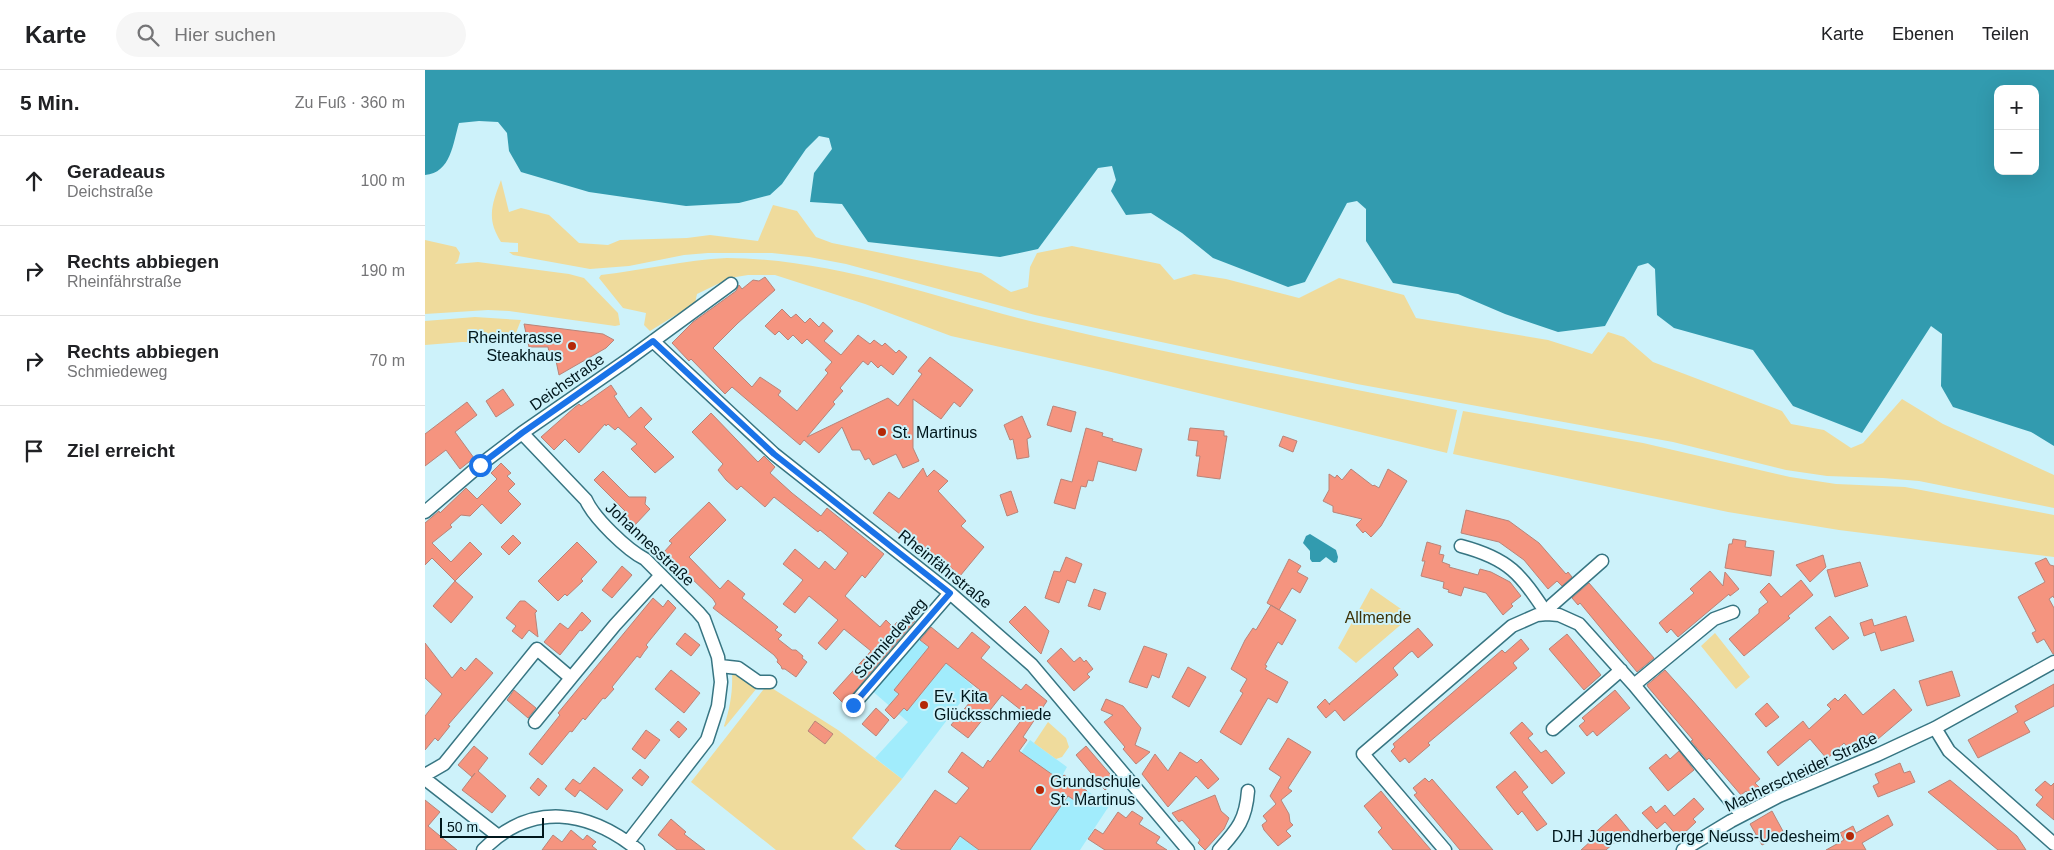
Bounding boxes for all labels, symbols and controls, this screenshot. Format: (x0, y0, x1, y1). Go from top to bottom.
search box (116, 12, 466, 57)
text: Karte (25, 21, 86, 48)
icon: search (134, 21, 162, 49)
text: Hier suchen (174, 24, 276, 45)
text: Karte (1821, 24, 1864, 44)
text: Ebenen (1892, 24, 1954, 44)
text: Teilen (1982, 24, 2029, 44)
map controls (1994, 85, 2039, 175)
button: + (1994, 85, 2039, 130)
text: 5 Min. (20, 91, 80, 114)
text: Zu Fuß · 360 m (295, 94, 405, 111)
button: − (1994, 130, 2039, 175)
text: Geradeaus (67, 161, 165, 182)
icon: ahead (20, 167, 48, 195)
text: 100 m (361, 172, 405, 189)
text: Deichstraße (67, 183, 153, 200)
text: Rechts abbiegen (67, 251, 219, 272)
icon: right (20, 257, 48, 285)
text: 190 m (361, 262, 405, 279)
text: Rheinfährstraße (67, 273, 182, 290)
place label: Rheinterasse Steakhaus (468, 329, 562, 364)
marker: Rheinterasse Steakhaus (566, 340, 578, 352)
text: Rechts abbiegen (67, 341, 219, 362)
icon: right (20, 347, 48, 375)
street label: Deichstraße (527, 350, 607, 414)
text: 70 m (369, 352, 405, 369)
text: Schmiedeweg (67, 363, 168, 380)
place label: St. Martinus (892, 424, 977, 441)
marker: St. Martinus (876, 426, 888, 438)
icon: arrive (20, 437, 48, 465)
text: Ziel erreicht (67, 440, 175, 461)
route start (469, 454, 492, 477)
street label: Johannesstraße (602, 499, 698, 589)
street label: Rheinfährstraße (895, 526, 995, 612)
street label: Schmiedeweg (851, 594, 929, 682)
park label: Allmende (1345, 609, 1411, 626)
place label: Ev. Kita Glücksschmiede (934, 688, 1051, 723)
route end (842, 694, 865, 717)
marker: Ev. Kita Glücksschmiede (918, 699, 930, 711)
street label: Macherscheider Straße (1722, 729, 1880, 815)
place label: Grundschule St. Martinus (1050, 773, 1141, 808)
marker: Grundschule St. Martinus (1034, 784, 1046, 796)
scale bar (440, 815, 544, 838)
text: 50 m (447, 819, 478, 835)
place label: DJH Jugendherberge Neuss-Uedesheim (1552, 828, 1840, 845)
marker: DJH Jugendherberge Neuss-Uedesheim (1844, 830, 1856, 842)

